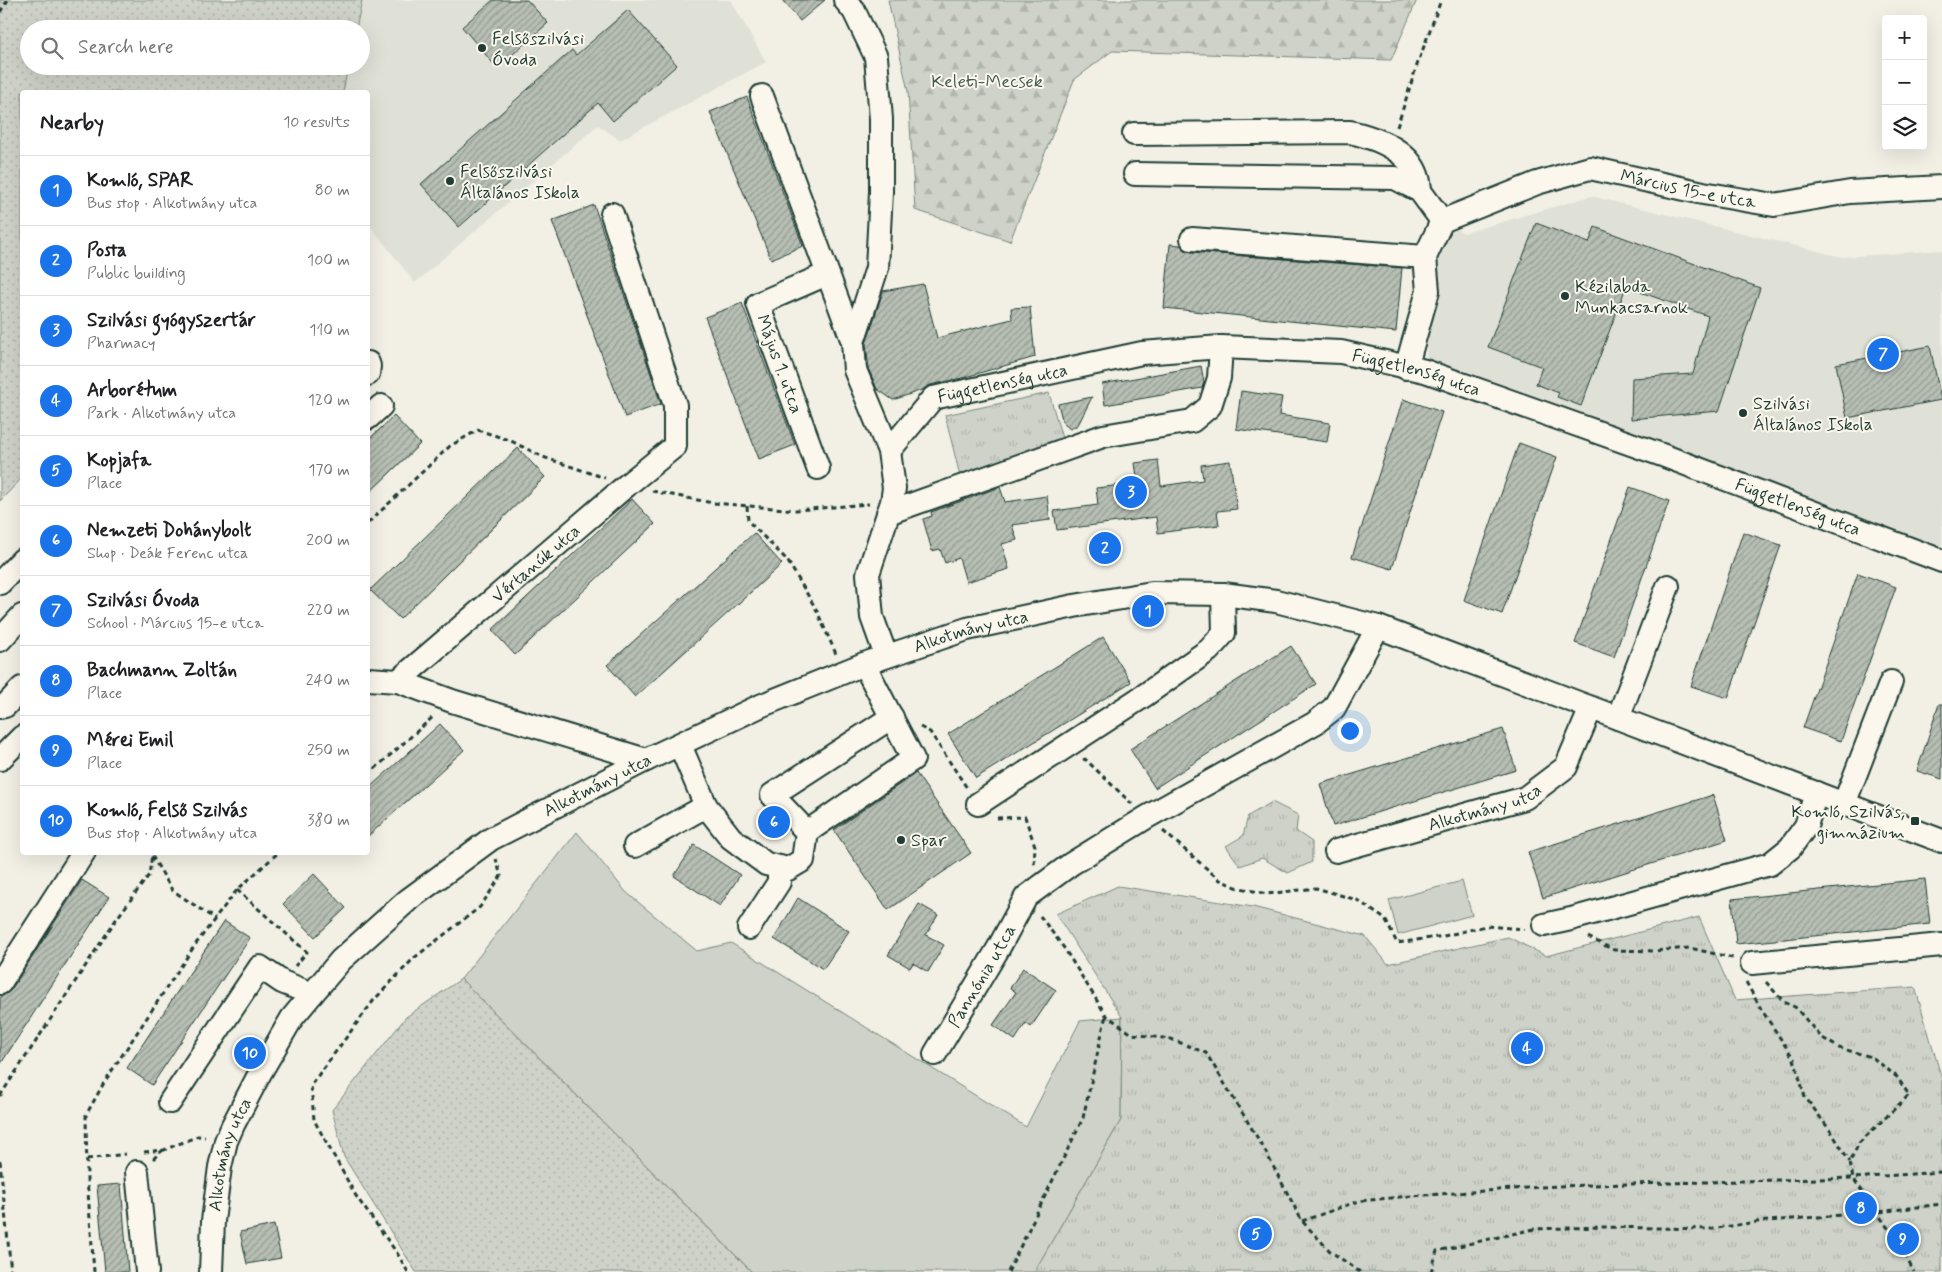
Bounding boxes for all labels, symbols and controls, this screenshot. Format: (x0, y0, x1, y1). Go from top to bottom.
map controls (1882, 15, 1927, 150)
button: + (1882, 15, 1927, 60)
search box (20, 20, 370, 75)
place label: Felsőszilvási Óvoda (492, 27, 584, 72)
icon: search (38, 34, 66, 62)
text: Search here (78, 35, 174, 60)
marker: Felsőszilvási Óvoda (476, 42, 488, 54)
button: − (1882, 60, 1927, 105)
park label: Keleti-Mecsek (931, 70, 1043, 94)
button: layers (1882, 105, 1927, 150)
text: Nearby (40, 109, 104, 137)
text: 10 results (283, 112, 350, 133)
place label: Felsőszilvási Általános Iskola (460, 160, 580, 205)
street label: Március 15-e utca (1618, 164, 1758, 215)
text: Komló, SPAR (87, 168, 193, 193)
marker: Felsőszilvási Általános Iskola (444, 175, 456, 187)
text: 1 (52, 180, 60, 201)
text: 80 m (315, 180, 350, 201)
text: Bus stop · Alkotmány utca (87, 193, 257, 214)
text: Posta (87, 238, 127, 263)
text: 2 (52, 250, 60, 271)
text: 100 m (307, 250, 350, 271)
text: Public building (87, 263, 186, 284)
place label: Kézilabda Munkacsarnok (1575, 275, 1688, 320)
marker: Kézilabda Munkacsarnok (1559, 290, 1571, 302)
text: Szilvási gyógyszertár (87, 308, 256, 333)
street label: Május 1. utca (750, 311, 808, 417)
text: 3 (52, 320, 60, 341)
text: 110 m (309, 320, 350, 341)
text: Pharmacy (87, 333, 155, 354)
pin: 7 (1867, 335, 1899, 373)
street label: Függetlenség utca (1350, 344, 1483, 403)
street label: Függetlenség utca (936, 358, 1070, 410)
text: Arborétum (87, 378, 177, 403)
text: 4 (51, 390, 61, 411)
text: 120 m (308, 390, 350, 411)
place label: Szilvási Általános Iskola (1753, 392, 1873, 437)
text: Park · Alkotmány utca (87, 403, 236, 424)
marker: Szilvási Általános Iskola (1737, 407, 1749, 419)
text: Kopjafa (87, 448, 151, 473)
text: 5 (51, 460, 61, 481)
text: 170 m (308, 460, 350, 481)
text: Place (87, 473, 122, 494)
pin: 3 (1115, 473, 1147, 511)
street label: Függetlenség utca (1732, 473, 1864, 542)
text: Nemzeti Dohánybolt (87, 518, 251, 543)
street label: Vértanúk utca (487, 519, 586, 609)
pin: 2 (1089, 529, 1121, 567)
text: 6 (52, 530, 60, 551)
text: 200 m (306, 530, 350, 551)
text: Shop · Deák Ferenc utca (87, 543, 248, 564)
text: Szilvási Óvoda (87, 588, 200, 613)
pin: 1 (1132, 592, 1164, 630)
text: 7 (51, 600, 61, 621)
text: 220 m (307, 600, 350, 621)
street label: Alkotmány utca (911, 605, 1031, 659)
text: School · Március 15-e utca (87, 613, 264, 634)
text: Bachmann Zoltán (87, 658, 237, 683)
text: 8 (51, 670, 61, 691)
text: 240 m (306, 670, 350, 691)
text: Place (87, 683, 122, 704)
your location (1337, 718, 1363, 744)
text: Mérei Emil (87, 728, 173, 753)
text: 9 (52, 740, 60, 761)
text: 250 m (307, 740, 350, 761)
street label: Alkotmány utca (540, 748, 656, 823)
text: Place (87, 753, 122, 774)
street label: Alkotmány utca (1425, 778, 1547, 838)
text: Komló, Felső Szilvás (87, 798, 247, 823)
place label: Komló, Szilvás, gimnázium (1791, 800, 1905, 845)
pin: 6 (758, 803, 790, 841)
text: 10 (48, 810, 64, 831)
text: 380 m (307, 810, 350, 831)
marker: Komló, Szilvás, gimnázium (1909, 815, 1921, 827)
text: Bus stop · Alkotmány utca (87, 823, 257, 844)
place label: Spar (911, 829, 947, 853)
marker: Spar (895, 834, 907, 846)
street label: Pannónia utca (943, 921, 1022, 1032)
pin: 4 (1511, 1029, 1543, 1067)
pin: 10 (234, 1034, 266, 1072)
street label: Alkotmány utca (203, 1094, 258, 1213)
pin: 8 (1845, 1189, 1877, 1227)
pin: 5 (1240, 1215, 1272, 1253)
pin: 9 (1887, 1220, 1919, 1258)

